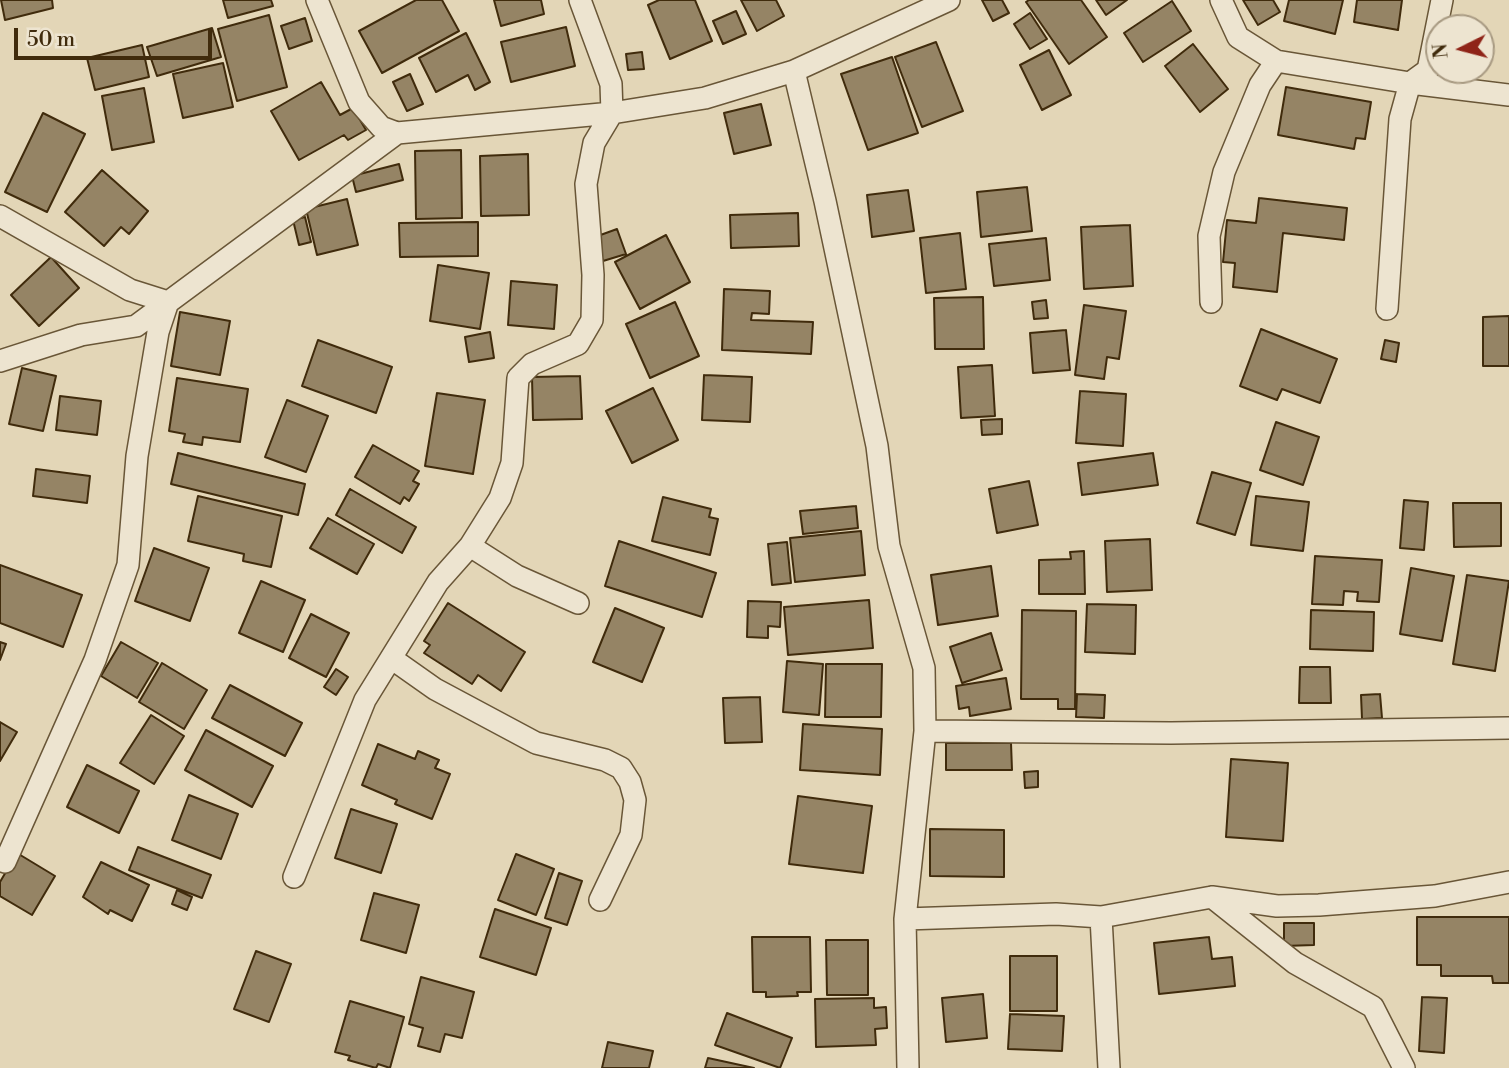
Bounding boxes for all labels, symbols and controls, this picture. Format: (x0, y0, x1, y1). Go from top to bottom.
scale bar (18, 14, 215, 58)
north arrow (1425, 14, 1495, 84)
text: 50 m (27, 27, 75, 53)
text: N (1428, 42, 1454, 60)

